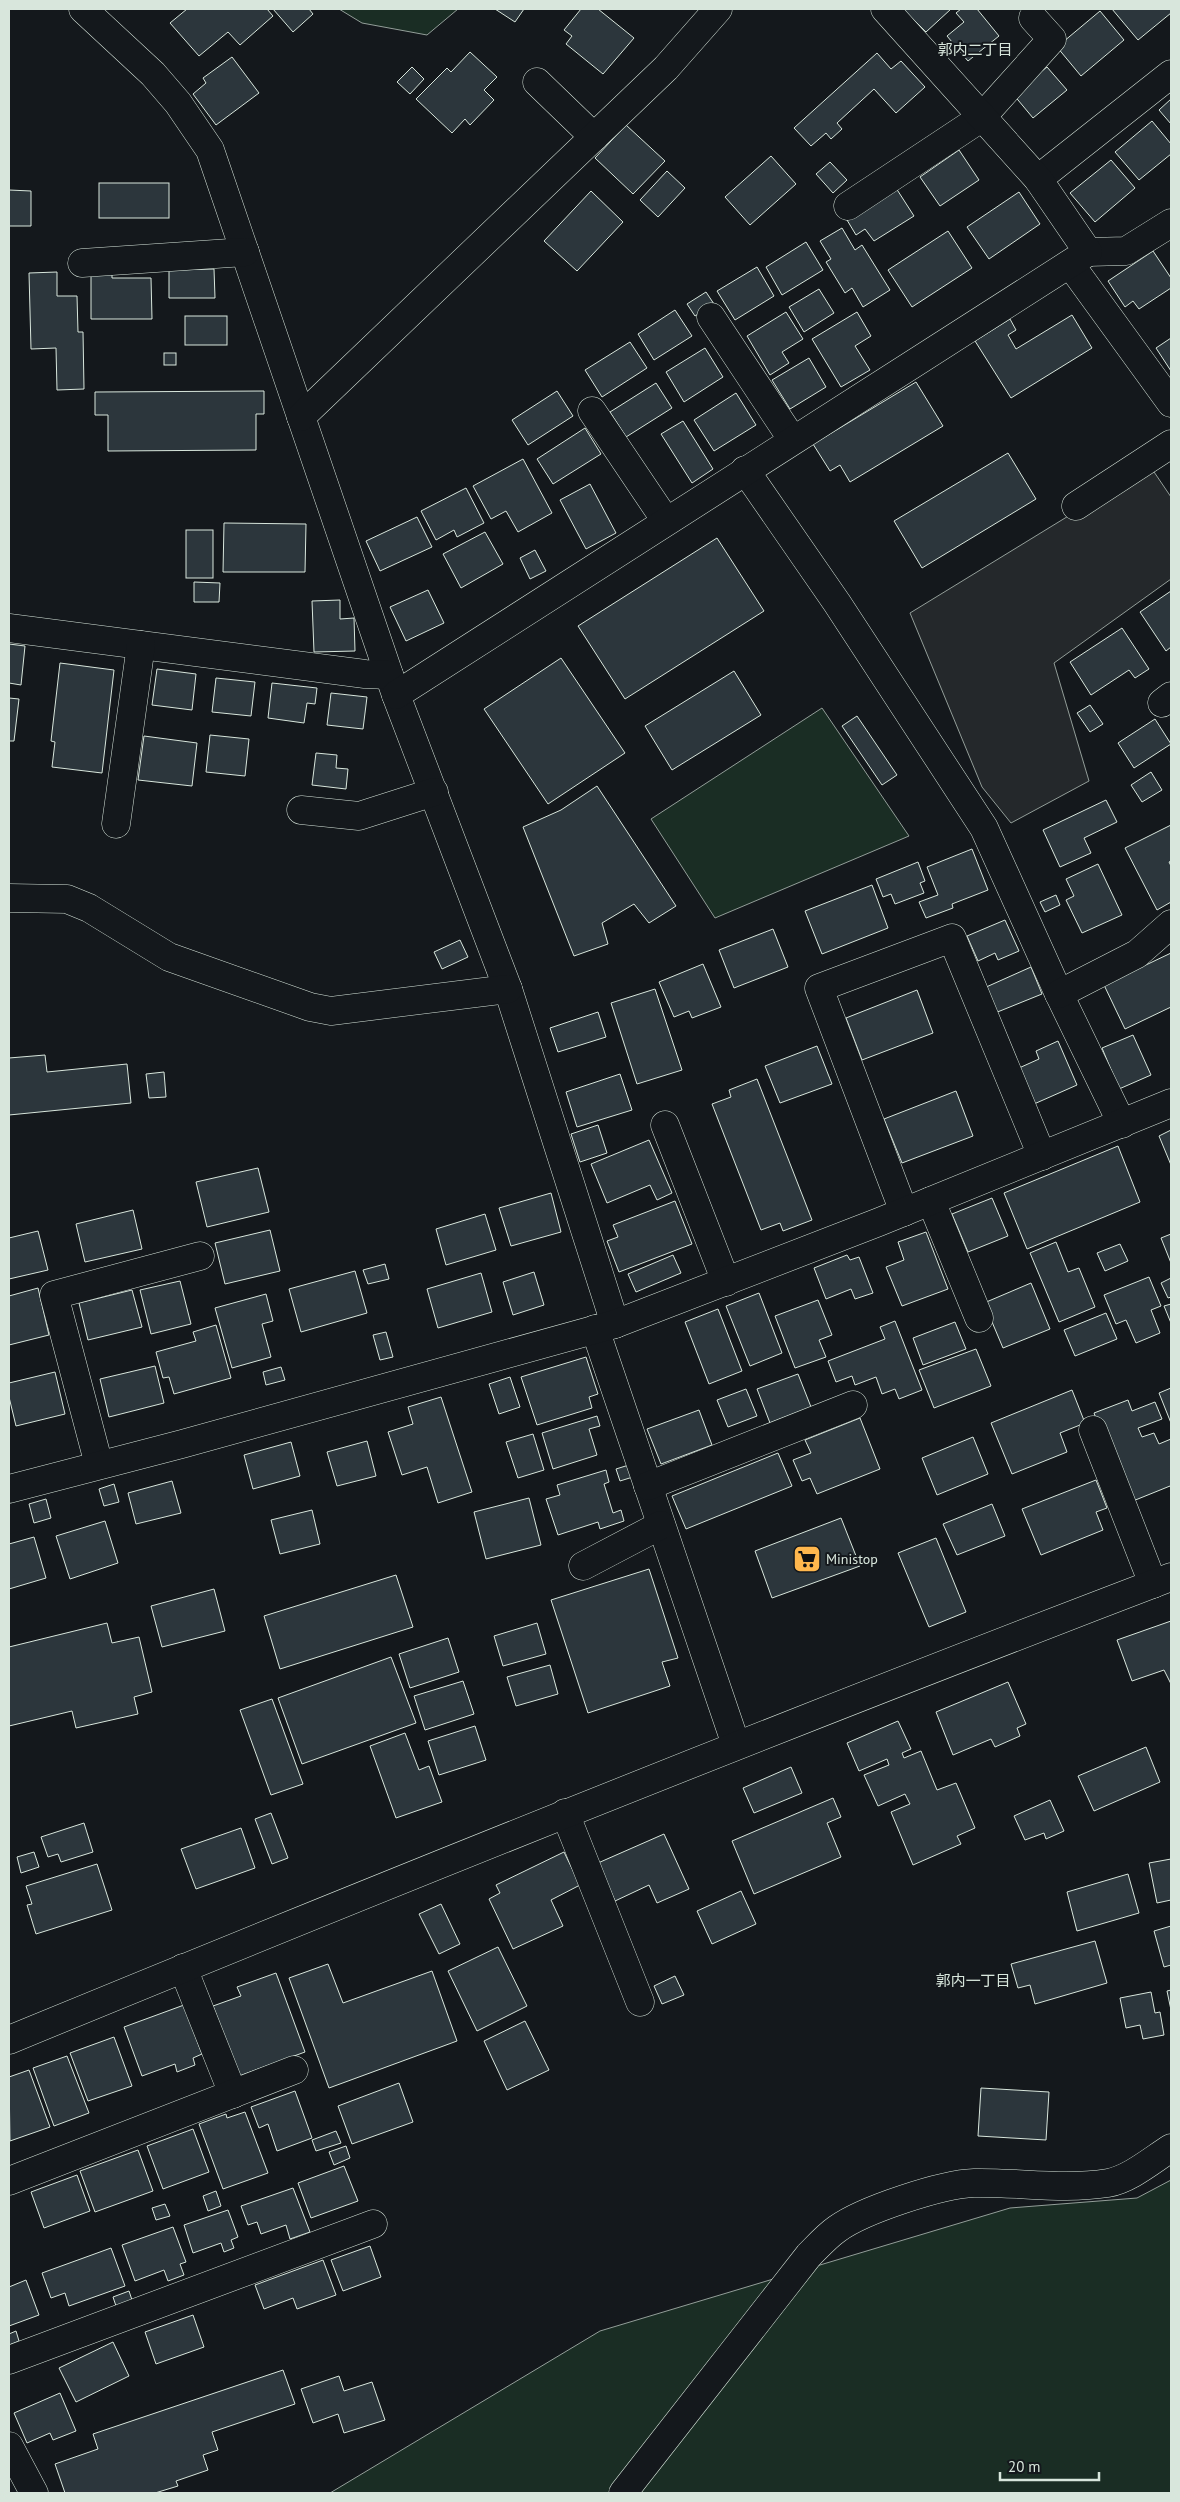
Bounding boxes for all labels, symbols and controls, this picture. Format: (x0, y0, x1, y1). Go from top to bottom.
district label: 郭内二丁目 (937, 40, 1013, 59)
supermarket icon: Ministop (792, 1544, 822, 1574)
place label: Ministop (826, 1550, 878, 1568)
district label: 郭内一丁目 (935, 1971, 1011, 1990)
scale bar (1000, 2450, 1099, 2482)
text: 20 m (1008, 2457, 1041, 2476)

